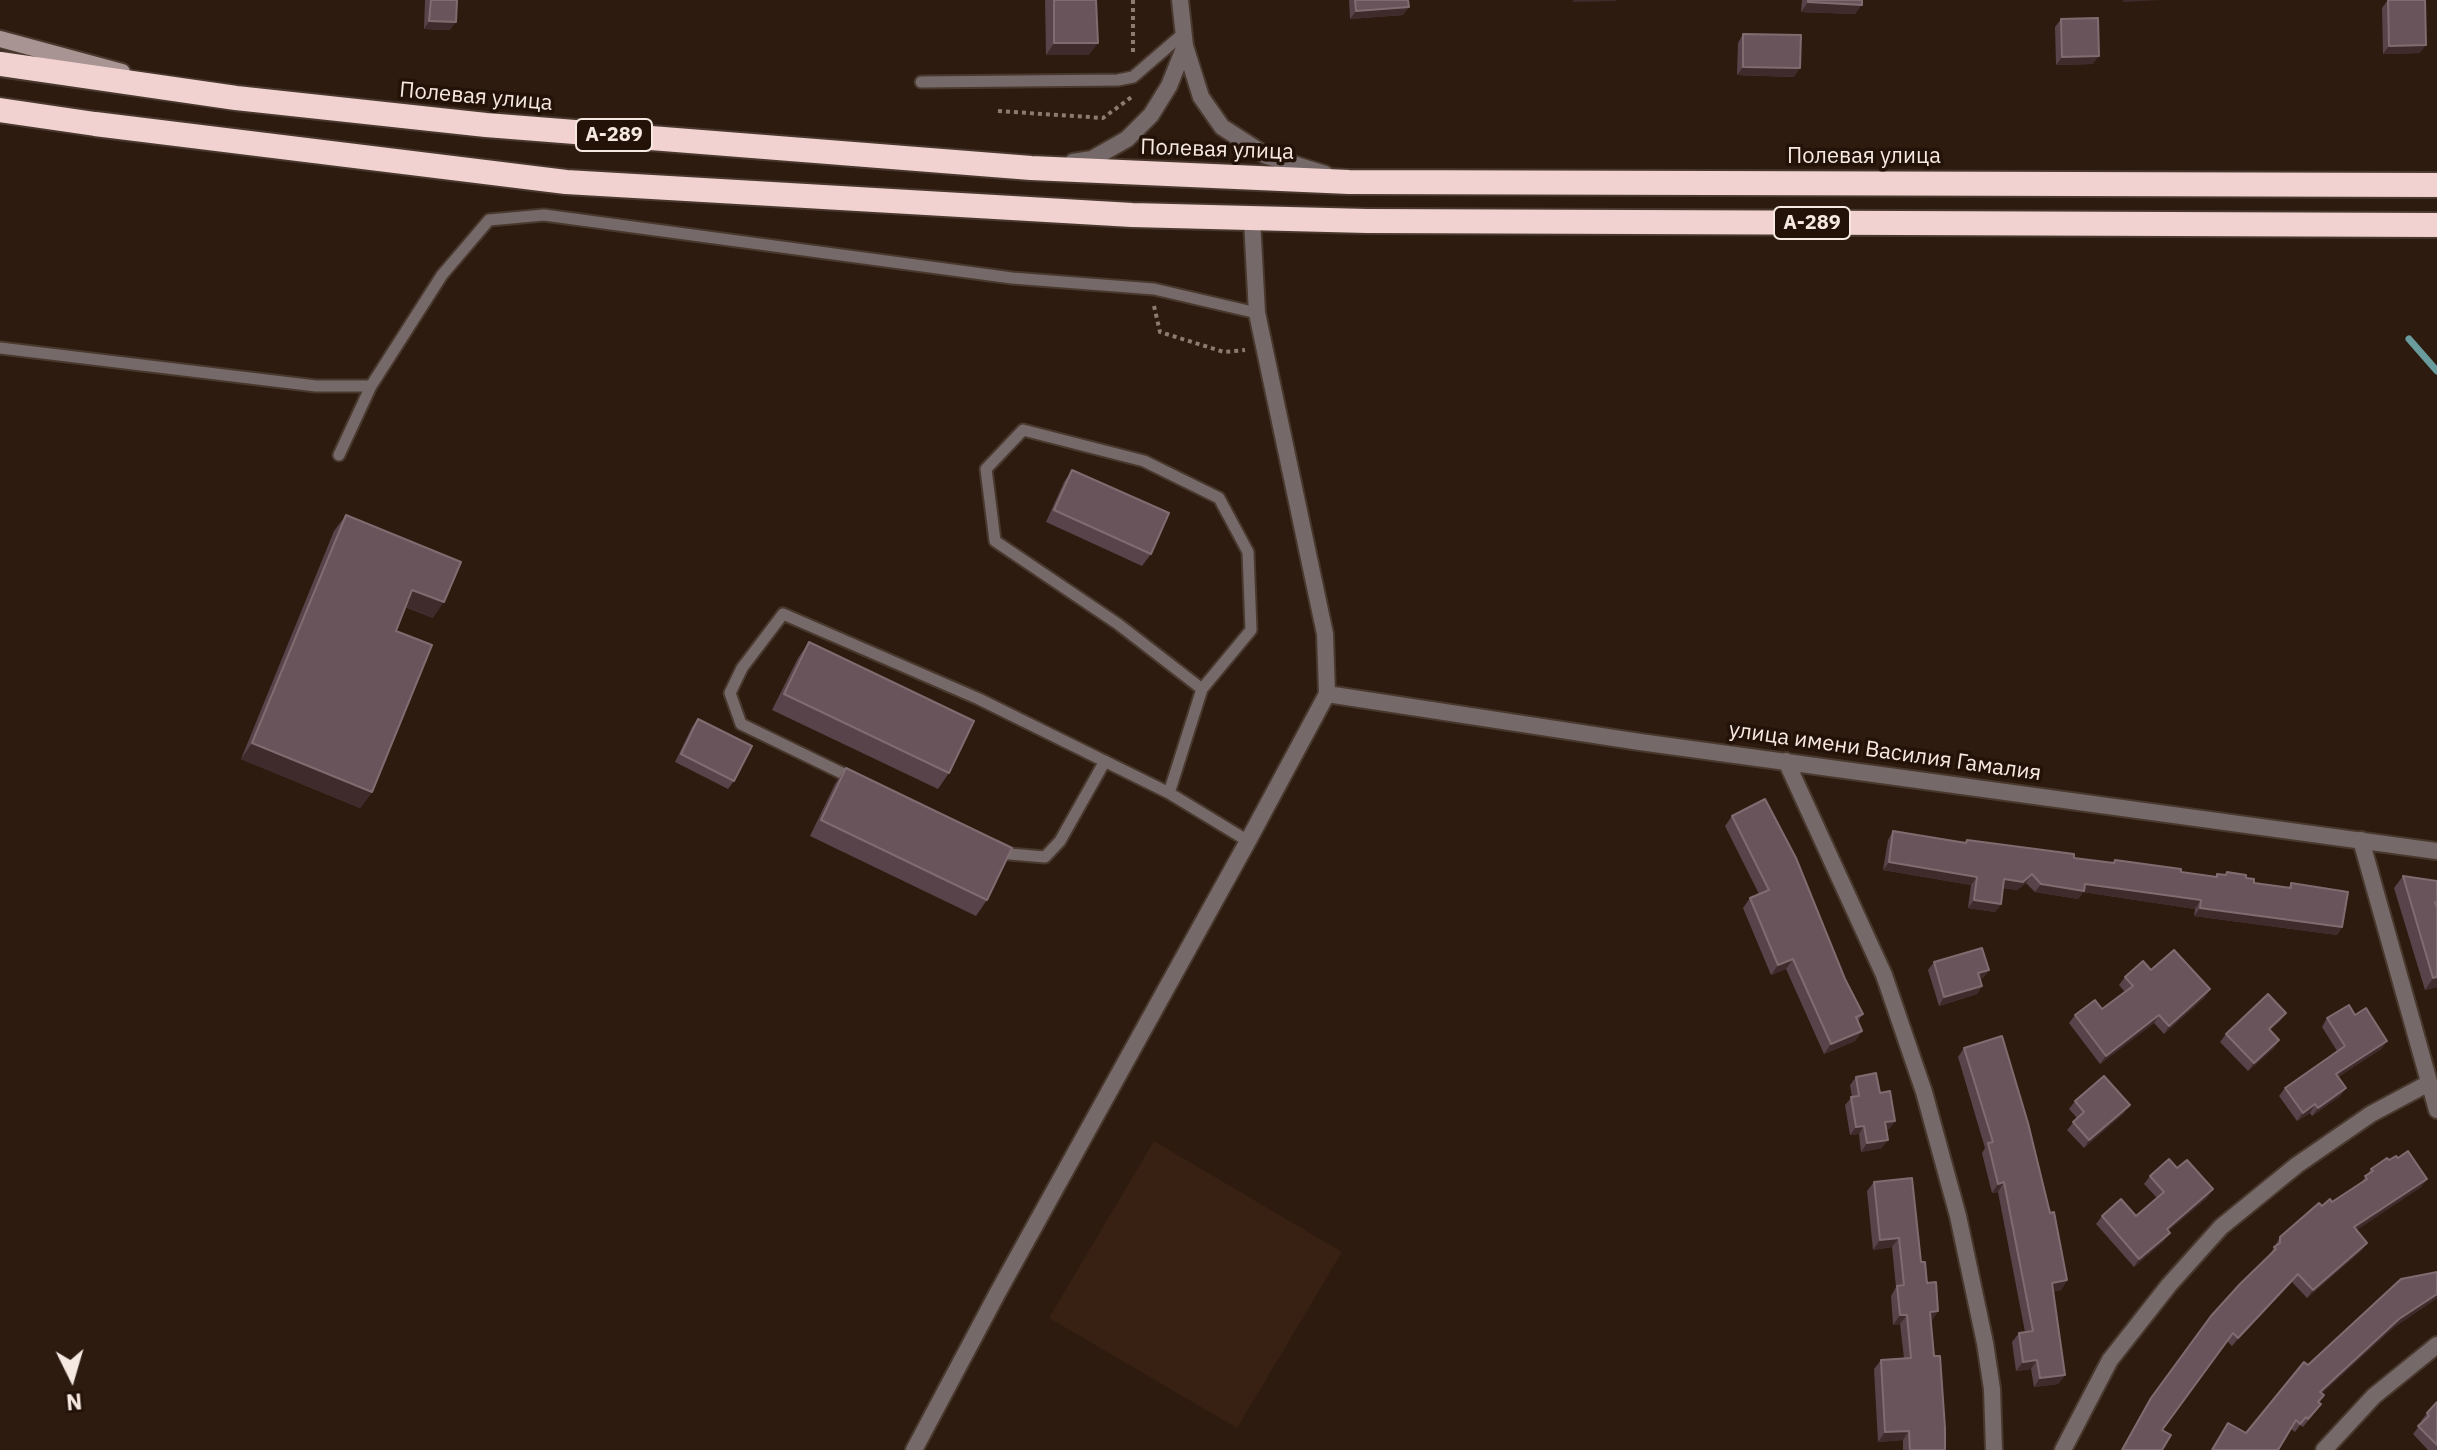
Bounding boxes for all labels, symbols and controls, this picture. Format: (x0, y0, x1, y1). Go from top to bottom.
street label: Полевая улица (398, 77, 554, 117)
road number: А-289 (576, 119, 652, 151)
street label: Полевая улица (1140, 134, 1294, 166)
street label: Полевая улица (1787, 144, 1941, 170)
road number: А-289 (1774, 207, 1850, 239)
street label: улица имени Василия Гамалия (1727, 717, 2043, 787)
north arrow (32, 1338, 112, 1418)
text: N (65, 1387, 83, 1418)

